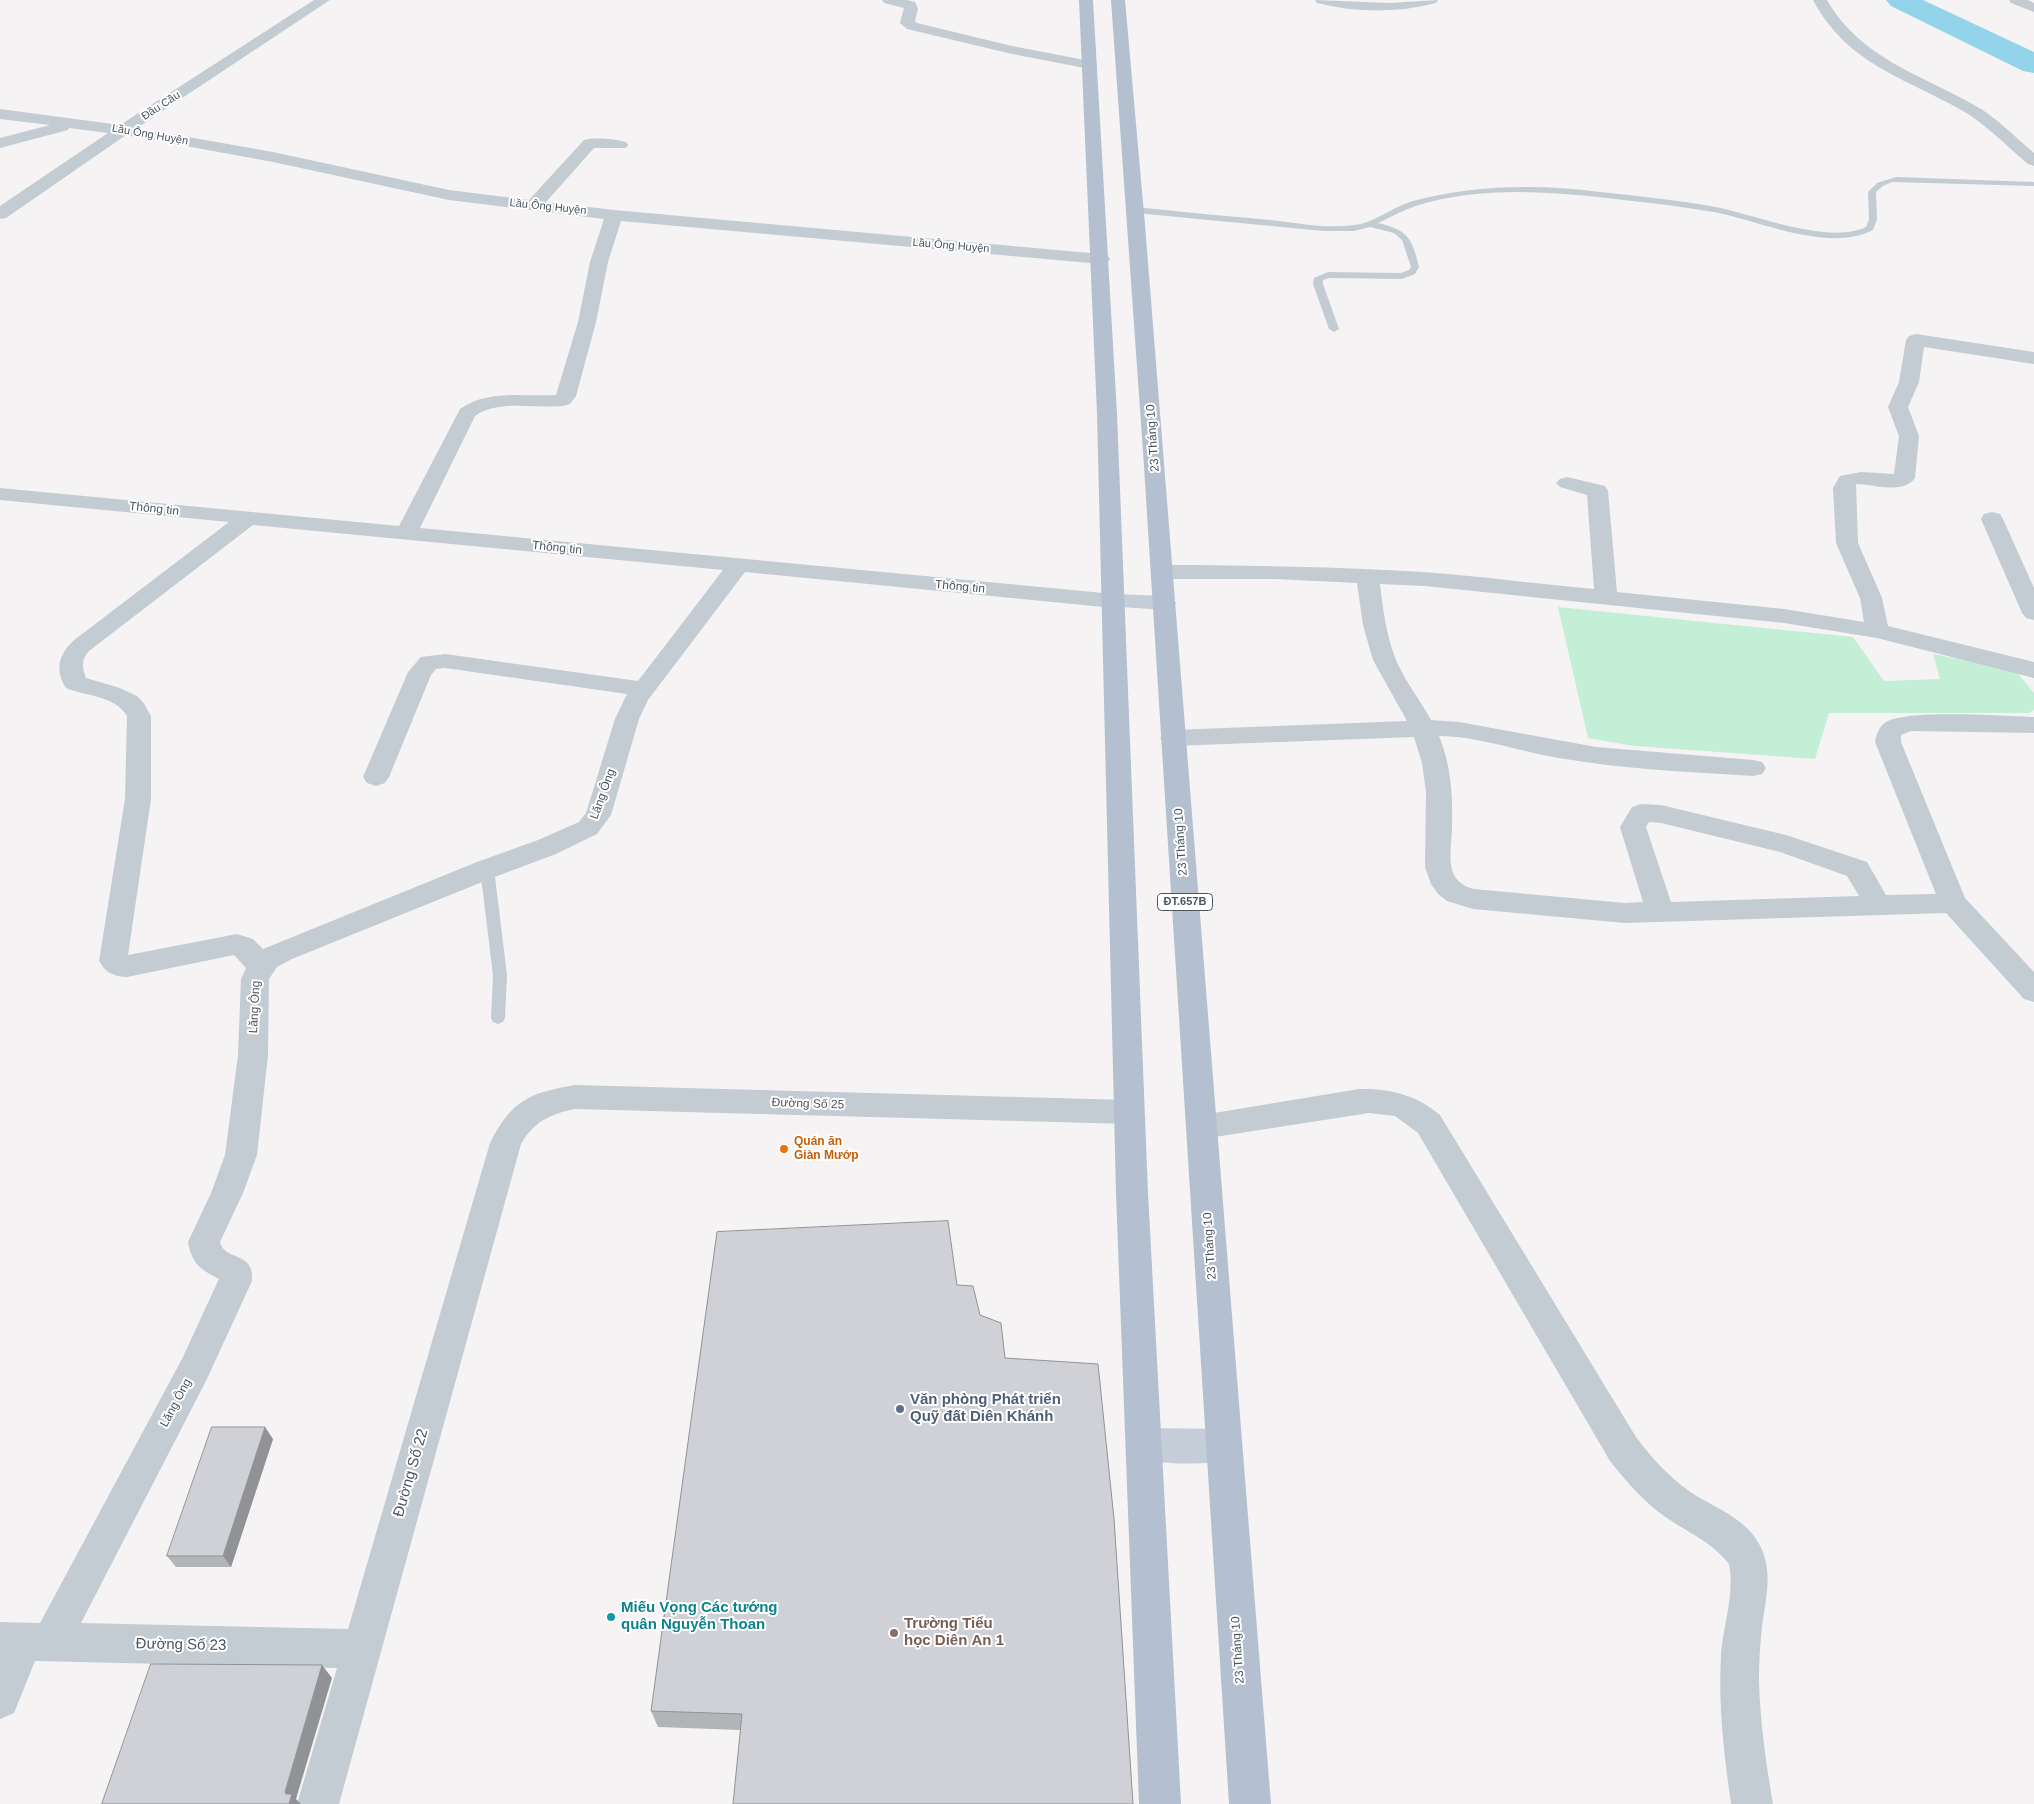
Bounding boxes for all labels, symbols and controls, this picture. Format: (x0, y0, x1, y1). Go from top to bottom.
street label: Đầu Cầu (139, 89, 183, 123)
street label: Lầu Ông Huyện (111, 122, 189, 148)
street label: Lầu Ông Huyện (509, 196, 587, 218)
street label: Lầu Ông Huyện (912, 236, 990, 256)
street label: 23 Tháng 10 (1143, 404, 1163, 472)
street label: Thông tin (128, 499, 180, 519)
street label: Thông tin (531, 538, 583, 558)
street label: Thông tin (934, 578, 986, 596)
street label: Lăng Ông (587, 767, 619, 821)
street label: 23 Tháng 10 (1171, 808, 1191, 876)
road number: ĐT.657B (1158, 894, 1212, 910)
street label: Lăng Ông (246, 980, 264, 1034)
street label: Đường Số 25 (771, 1096, 845, 1112)
place label: Quán ăn Giàn Mướp (794, 1135, 859, 1163)
marker: Quán ăn Giàn Mướp (778, 1143, 790, 1155)
street label: 23 Tháng 10 (1200, 1212, 1220, 1280)
street label: Lăng Ông (157, 1376, 195, 1430)
place label: Văn phòng Phát triển Quỹ đất Diên Khánh (910, 1391, 1061, 1426)
marker: Văn phòng Phát triển Quỹ đất Diên Khánh (894, 1403, 906, 1415)
street label: Đường Số 22 (390, 1427, 432, 1519)
place label: Miếu Vọng Các tướng quân Nguyễn Thoan (621, 1599, 778, 1634)
marker: Miếu Vọng Các tướng quân Nguyễn Thoan (605, 1611, 617, 1623)
place label: Trường Tiểu học Diên An 1 (904, 1615, 1004, 1650)
street label: 23 Tháng 10 (1228, 1616, 1248, 1684)
marker: Trường Tiểu học Diên An 1 (888, 1627, 900, 1639)
street label: Đường Số 23 (135, 1635, 227, 1655)

